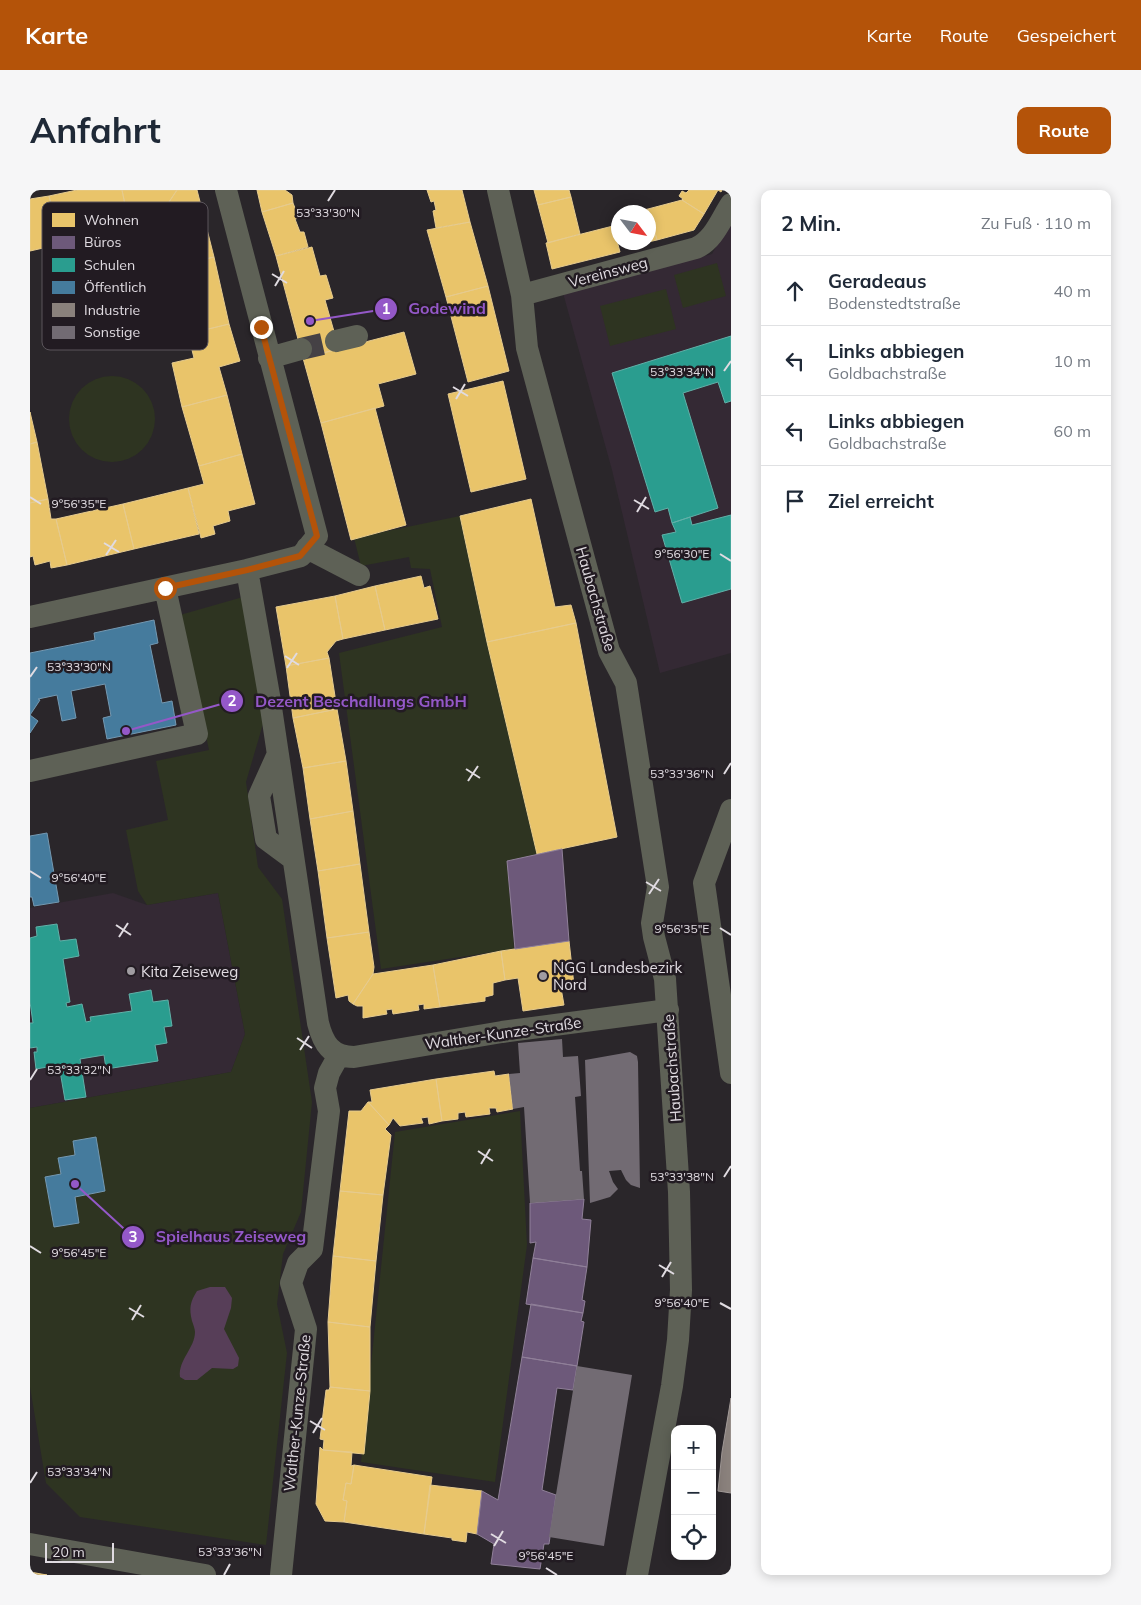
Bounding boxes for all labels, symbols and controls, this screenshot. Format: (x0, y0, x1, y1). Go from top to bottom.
text: Karte (25, 20, 88, 50)
text: Karte (867, 24, 912, 47)
text: Route (940, 24, 989, 47)
text: Gespeichert (1017, 24, 1116, 47)
button: Route (1017, 107, 1111, 154)
text: Anfahrt (30, 108, 161, 152)
legend (42, 202, 208, 350)
text: 53°33'30"N (296, 205, 360, 220)
north arrow (611, 205, 656, 250)
text: 2 Min. (781, 210, 841, 236)
text: Wohnen (84, 211, 139, 229)
text: Zu Fuß · 110 m (981, 213, 1091, 233)
text: Büros (84, 233, 122, 251)
street label: Vereinsweg (566, 252, 650, 292)
text: Schulen (84, 256, 135, 274)
text: Geradeaus (828, 269, 926, 293)
icon: ahead (781, 277, 809, 305)
text: Öffentlich (84, 278, 146, 296)
text: 40 m (1054, 281, 1091, 301)
callout: Godewind (374, 293, 496, 324)
text: Bodenstedtstraße (828, 293, 961, 313)
text: Godewind (408, 298, 486, 318)
text: 1 (381, 299, 391, 318)
text: Industrie (84, 301, 140, 319)
route end (250, 316, 273, 339)
text: Sonstige (84, 323, 140, 341)
text: Links abbiegen (828, 339, 965, 363)
icon: left (781, 347, 809, 375)
text: 10 m (1054, 351, 1091, 371)
text: Goldbachstraße (828, 363, 946, 383)
text: 53°33'34"N (650, 364, 714, 379)
text: Links abbiegen (828, 409, 965, 433)
icon: left (781, 417, 809, 445)
text: 60 m (1054, 421, 1091, 441)
text: Goldbachstraße (828, 433, 946, 453)
icon: arrive (781, 487, 809, 515)
text: Ziel erreicht (828, 489, 934, 513)
text: 9°56'35"E (52, 496, 106, 511)
street label: Haubachstraße (572, 544, 620, 654)
text: 9°56'30"E (655, 546, 709, 561)
route start (154, 577, 177, 600)
text: 53°33'30"N (47, 659, 111, 674)
callout: Dezent Beschallungs GmbH (220, 686, 477, 717)
text: 2 (227, 691, 237, 710)
text: Dezent Beschallungs GmbH (255, 691, 467, 711)
text: 53°33'36"N (650, 766, 714, 781)
text: 9°56'40"E (52, 870, 106, 885)
text: 9°56'35"E (655, 921, 709, 936)
place label: NGG Landesbezirk Nord (553, 958, 683, 994)
place label: Kita Zeiseweg (141, 962, 238, 981)
marker: Kita Zeiseweg (125, 965, 137, 977)
marker: NGG Landesbezirk Nord (537, 970, 549, 982)
street label: Walther-Kunze-Straße (424, 1013, 582, 1053)
street label: Haubachstraße (659, 1013, 685, 1123)
text: 53°33'32"N (47, 1062, 111, 1077)
text: 53°33'38"N (650, 1169, 714, 1184)
callout: Spielhaus Zeiseweg (121, 1221, 316, 1252)
text: Spielhaus Zeiseweg (156, 1226, 306, 1246)
text: 3 (128, 1227, 138, 1246)
text: 9°56'45"E (52, 1245, 106, 1260)
text: 9°56'40"E (655, 1295, 709, 1310)
street label: Walther-Kunze-Straße (279, 1334, 315, 1492)
map controls (671, 1425, 716, 1560)
button: + (671, 1425, 716, 1470)
text: 53°33'34"N (47, 1464, 111, 1479)
button: − (671, 1470, 716, 1515)
button: locate (671, 1515, 716, 1560)
scale bar (45, 1540, 114, 1563)
text: 20 m (52, 1543, 85, 1561)
text: 53°33'36"N (198, 1544, 262, 1559)
text: 9°56'45"E (519, 1548, 573, 1563)

